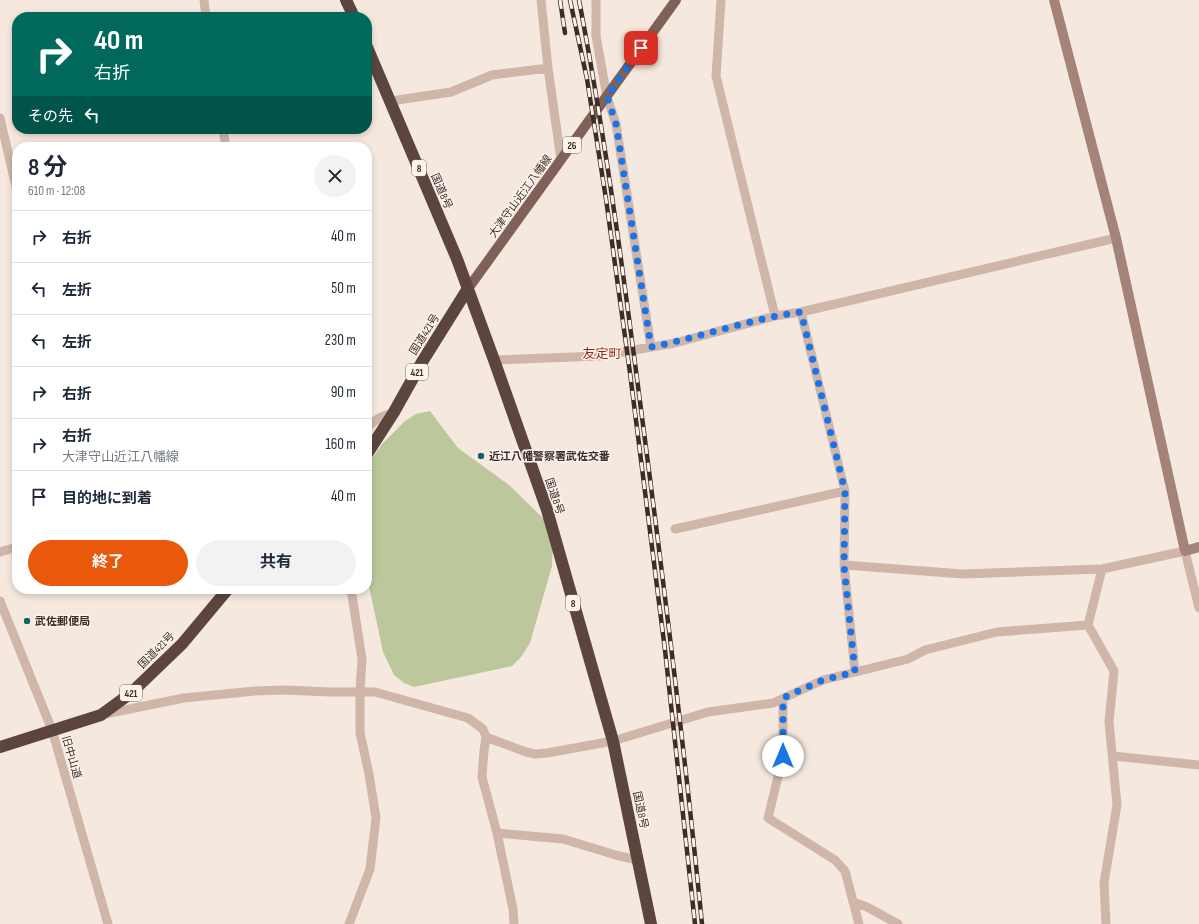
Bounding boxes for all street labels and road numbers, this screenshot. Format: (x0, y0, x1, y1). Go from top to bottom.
road number: 26 (563, 137, 581, 153)
street label: 大津守山近江八幡線 (486, 152, 555, 240)
road number: 8 (412, 160, 426, 176)
street label: 国道8号 (428, 171, 455, 211)
street label: 国道421号 (407, 311, 442, 357)
road number: 421 (406, 364, 428, 380)
street label: 国道8号 (542, 476, 567, 516)
road number: 8 (566, 595, 580, 611)
street label: 国道421号 (135, 629, 177, 671)
road number: 421 (120, 685, 142, 701)
street label: 旧中山道 (59, 734, 84, 780)
street label: 国道8号 (630, 790, 651, 830)

